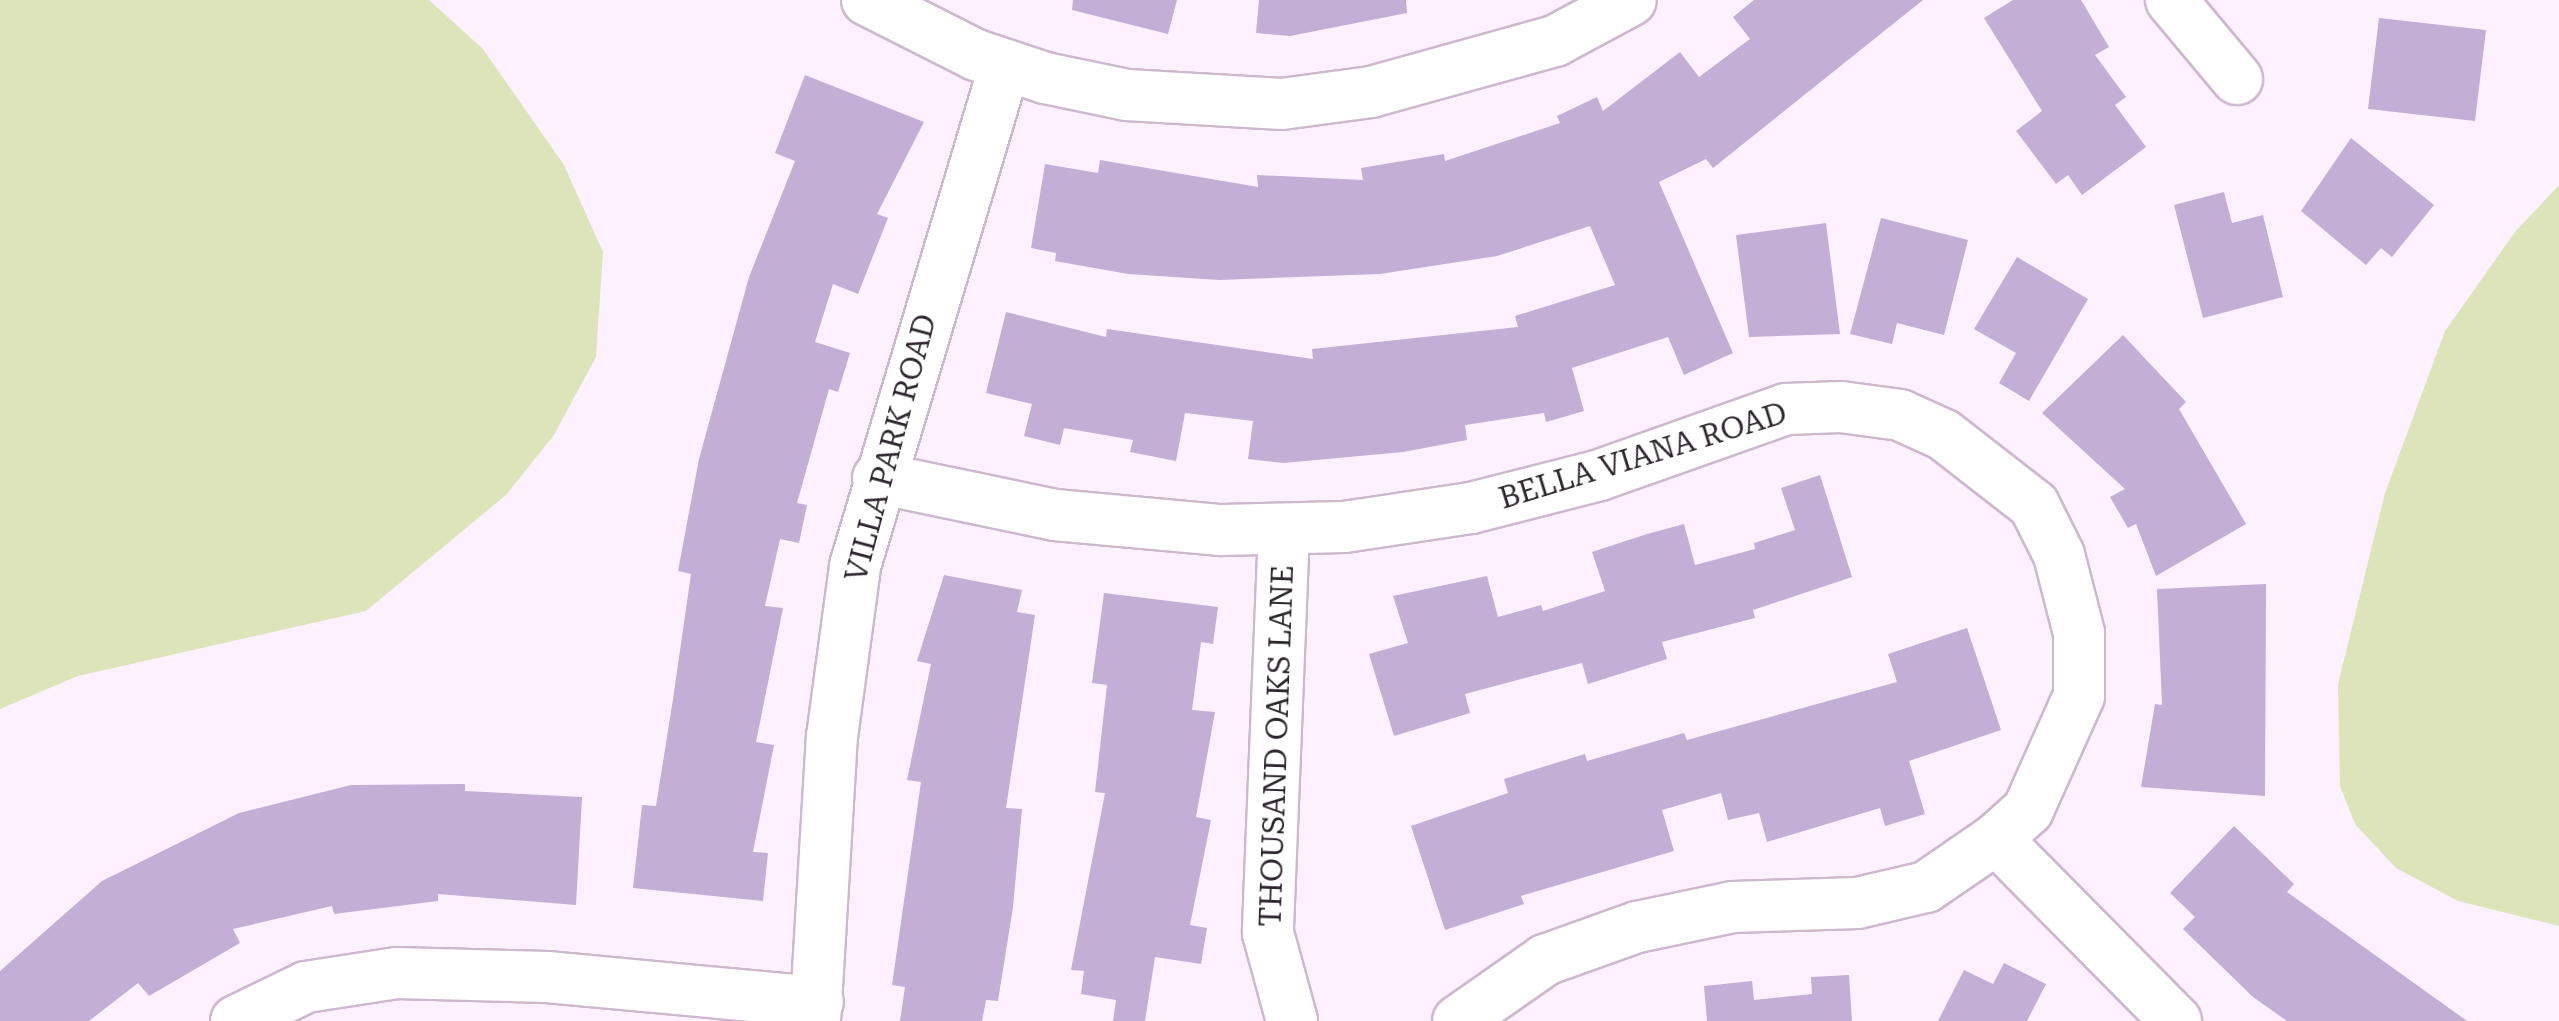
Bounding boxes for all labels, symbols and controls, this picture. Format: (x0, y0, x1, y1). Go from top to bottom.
street label: VILLA PARK ROAD (838, 310, 944, 586)
street label: BELLA VIANA ROAD (1495, 395, 1791, 517)
street label: THOUSAND OAKS LANE (1253, 564, 1301, 928)

